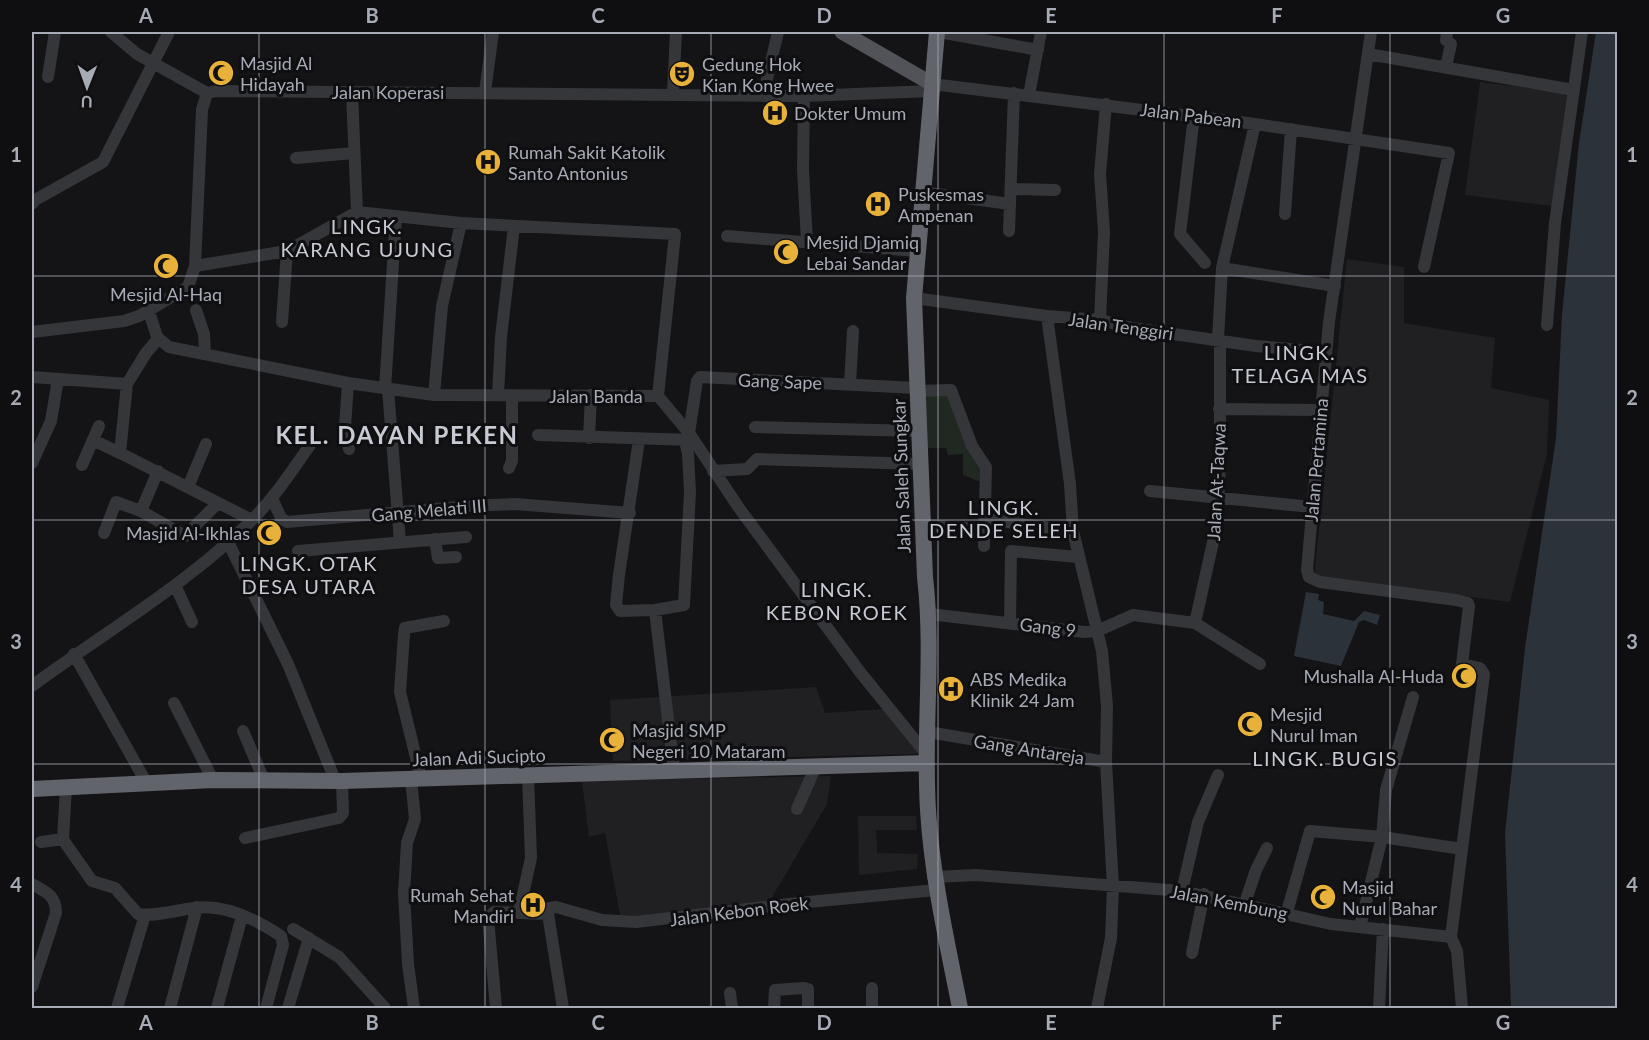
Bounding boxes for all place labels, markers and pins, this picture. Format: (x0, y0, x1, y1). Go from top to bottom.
place label: Masjid Al Hidayah (240, 52, 312, 95)
place label: Gedung Hok Kian Kong Hwee (702, 53, 834, 96)
mosque icon: Masjid Al Hidayah (206, 58, 236, 88)
theatre icon: Gedung Hok Kian Kong Hwee (667, 59, 697, 89)
hospital icon: Dokter Umum (760, 98, 790, 128)
place label: Dokter Umum (794, 102, 906, 124)
place label: Rumah Sakit Katolik Santo Antonius (508, 141, 666, 184)
hospital icon: Rumah Sakit Katolik Santo Antonius (473, 147, 503, 177)
place label: Puskesmas Ampenan (898, 183, 984, 226)
hospital icon: Puskesmas Ampenan (863, 189, 893, 219)
place label: Mesjid Djamiq Lebai Sandar (806, 231, 919, 274)
mosque icon: Mesjid Djamiq Lebai Sandar (771, 237, 801, 267)
mosque icon: Mesjid Al-Haq (151, 251, 181, 281)
place label: Mesjid Al-Haq (110, 283, 222, 305)
mosque icon: Masjid Al-Ikhlas (254, 518, 284, 548)
place label: Masjid Al-Ikhlas (126, 522, 250, 544)
mosque icon: Mushalla Al-Huda (1449, 661, 1479, 691)
place label: Mushalla Al-Huda (1303, 665, 1444, 687)
place label: ABS Medika Klinik 24 Jam (970, 668, 1075, 711)
hospital icon: ABS Medika Klinik 24 Jam (936, 674, 966, 704)
place label: Mesjid Nurul Iman (1270, 703, 1358, 746)
mosque icon: Mesjid Nurul Iman (1235, 709, 1265, 739)
place label: Masjid SMP Negeri 10 Mataram (632, 719, 786, 762)
mosque icon: Masjid SMP Negeri 10 Mataram (597, 725, 627, 755)
place label: Masjid Nurul Bahar (1342, 876, 1437, 919)
mosque icon: Masjid Nurul Bahar (1308, 882, 1338, 912)
place label: Rumah Sehat Mandiri (410, 884, 515, 927)
hospital icon: Rumah Sehat Mandiri (518, 890, 548, 920)

